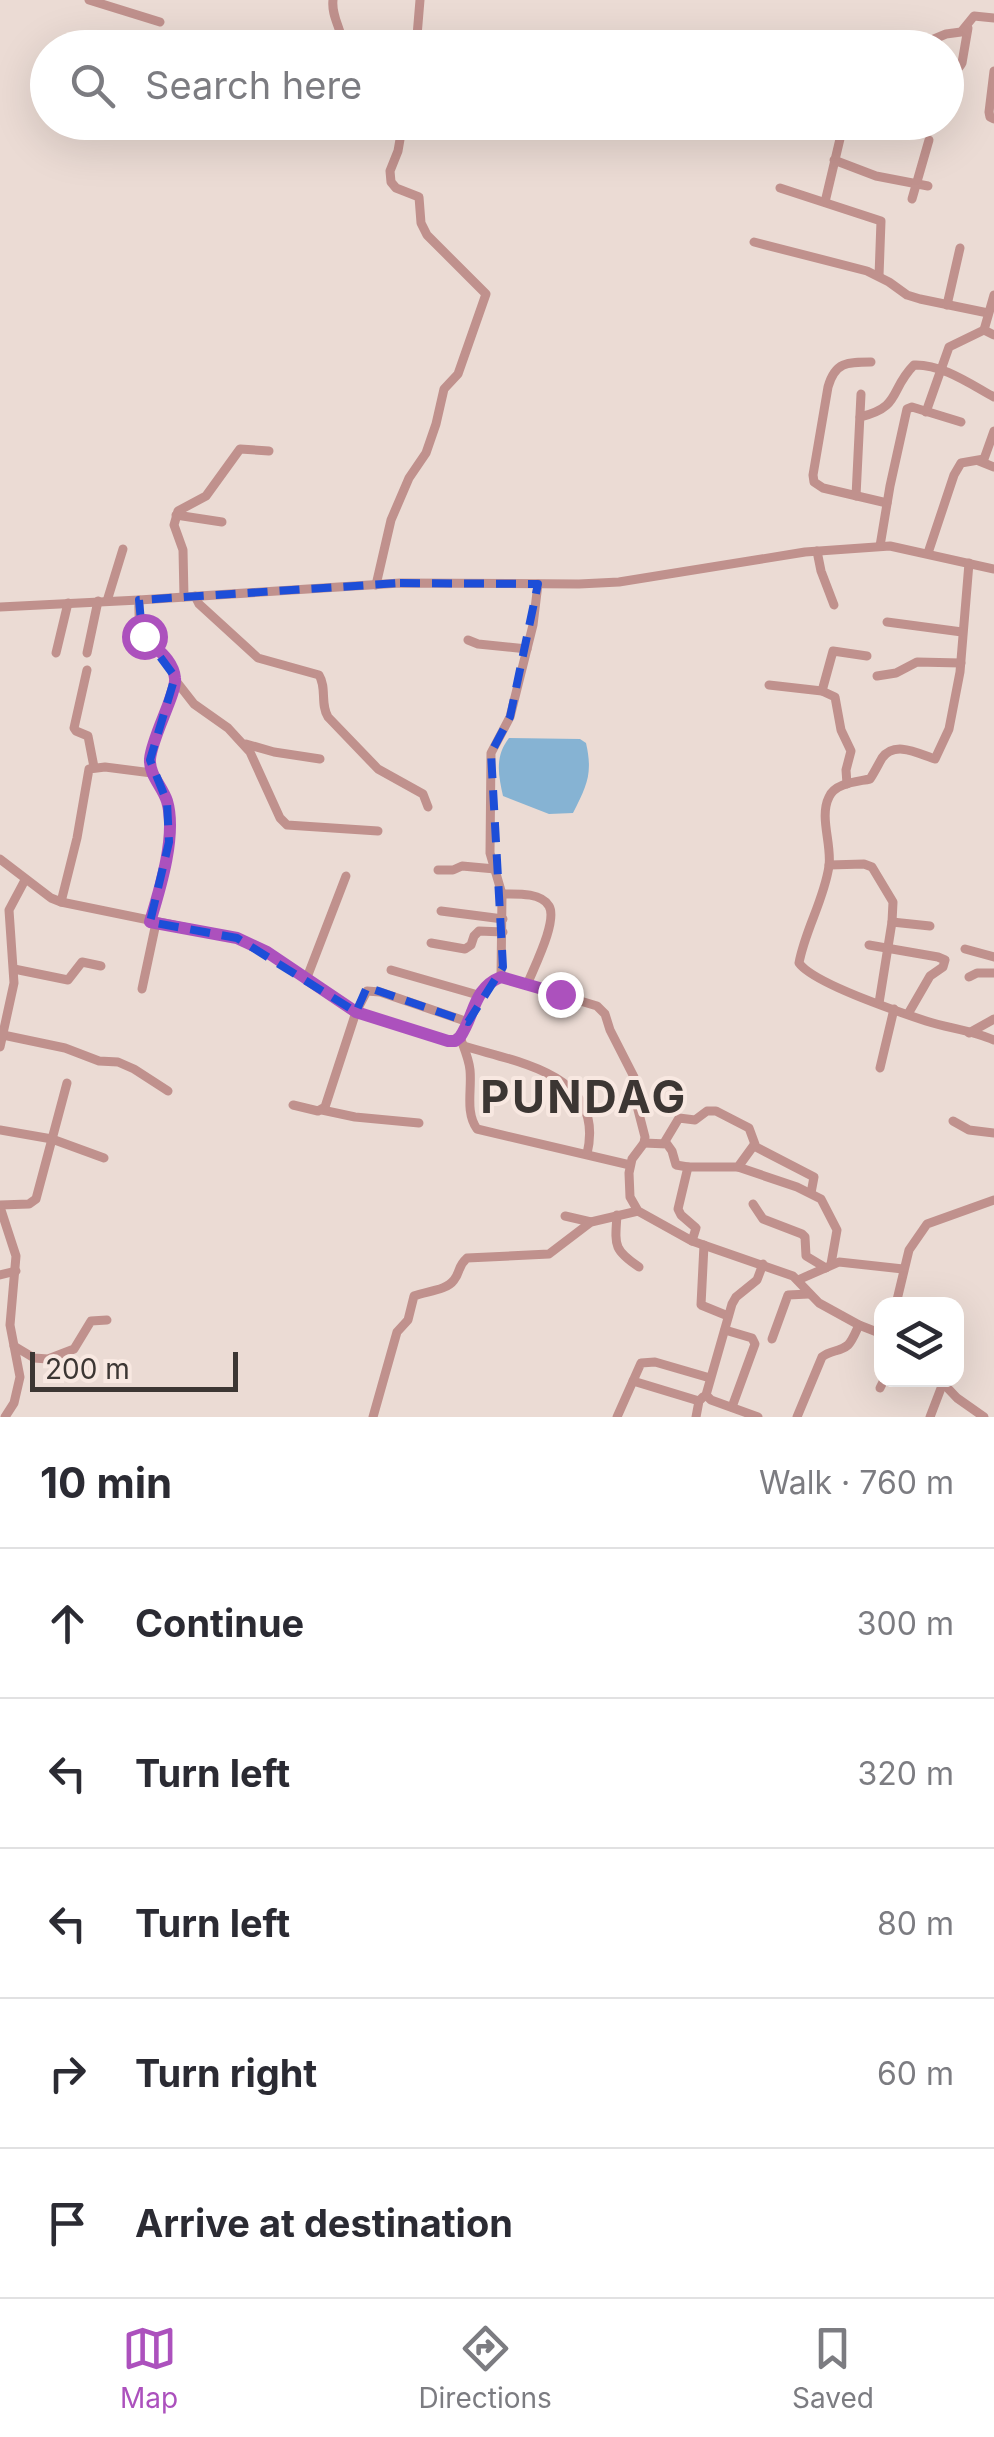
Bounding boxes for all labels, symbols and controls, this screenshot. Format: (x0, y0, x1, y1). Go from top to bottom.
search box (30, 30, 964, 140)
icon: search (65, 58, 120, 113)
text: Search here (145, 62, 362, 108)
route start (122, 614, 168, 660)
route end (538, 972, 584, 1018)
district label: PUNDAG (480, 1069, 688, 1124)
map controls (874, 1297, 964, 1387)
button: layers (874, 1297, 964, 1387)
scale bar (30, 1347, 238, 1392)
text: 200 m (45, 1352, 130, 1386)
text: 10 min (40, 1457, 172, 1508)
text: Walk · 760 m (759, 1463, 954, 1502)
icon: ahead (40, 1596, 95, 1651)
text: Continue (135, 1600, 304, 1646)
text: 300 m (857, 1604, 954, 1643)
icon: left (40, 1746, 95, 1801)
text: Turn left (135, 1750, 290, 1796)
text: 320 m (858, 1754, 954, 1793)
icon: left (40, 1896, 95, 1951)
text: Turn left (135, 1900, 290, 1946)
text: 80 m (877, 1904, 954, 1943)
icon: right (40, 2046, 95, 2101)
text: Turn right (135, 2050, 317, 2096)
text: 60 m (877, 2054, 954, 2093)
icon: arrive (40, 2196, 95, 2251)
text: Arrive at destination (135, 2200, 513, 2246)
tab: Map (120, 2321, 178, 2415)
tab: Directions (418, 2321, 552, 2415)
tab: Saved (792, 2321, 874, 2415)

